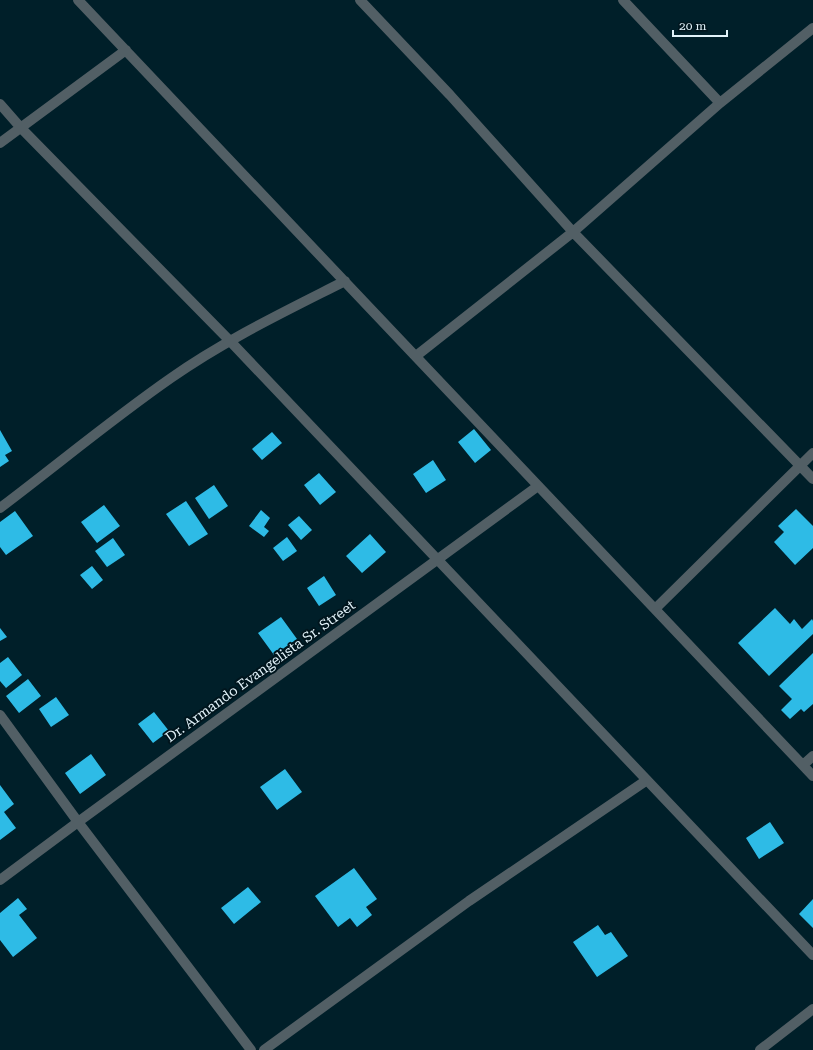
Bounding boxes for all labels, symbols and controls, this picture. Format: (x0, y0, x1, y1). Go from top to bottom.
scale bar (673, 12, 727, 38)
text: 20 m (679, 19, 706, 33)
street label: Dr. Armando Evangelista Sr. Street (162, 597, 358, 745)

